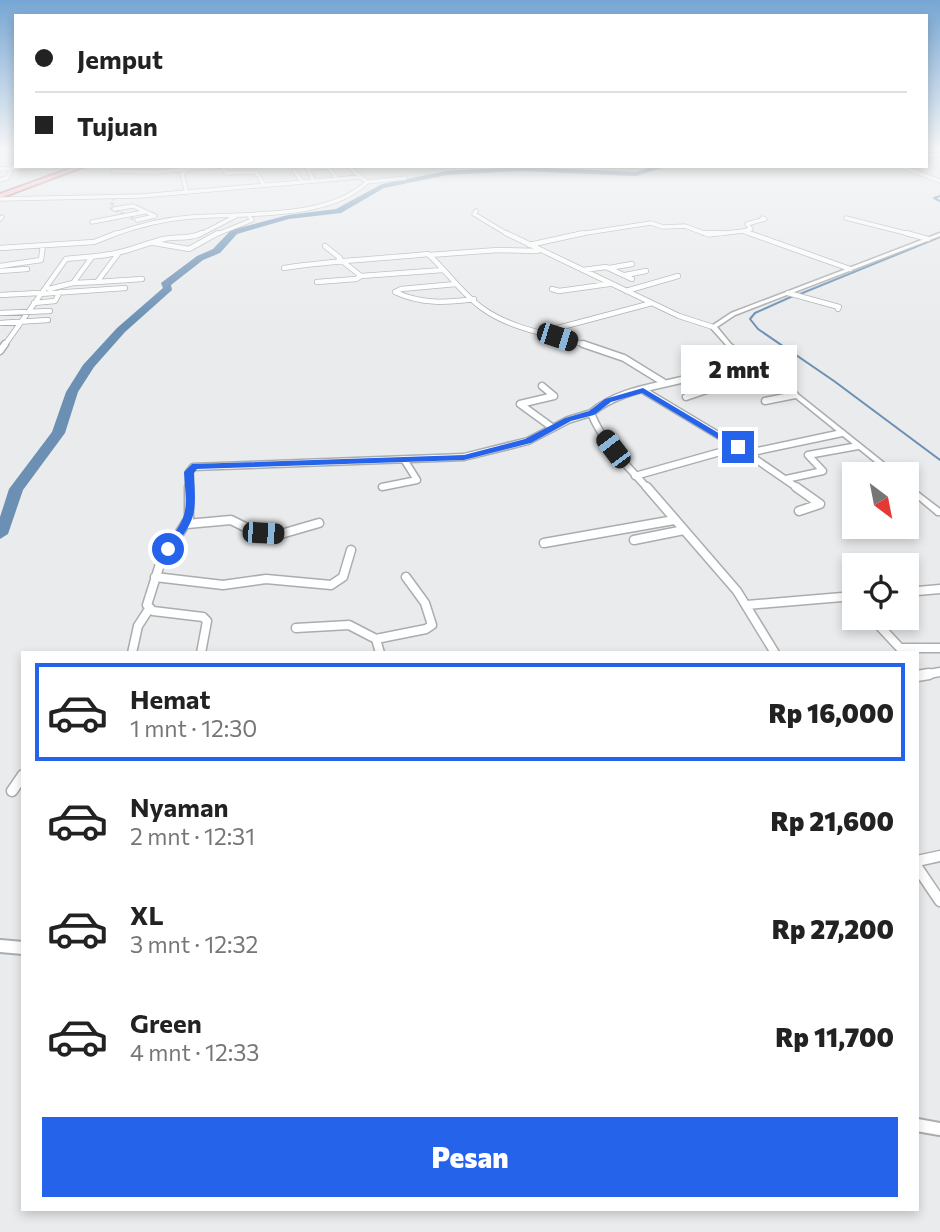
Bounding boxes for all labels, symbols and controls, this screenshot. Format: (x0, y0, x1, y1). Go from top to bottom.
text: Jemput (77, 43, 163, 74)
text: Tujuan (77, 110, 158, 141)
car (534, 321, 581, 353)
callout: 2 mnt (680, 346, 796, 394)
text: 2 mnt (709, 355, 769, 383)
car (592, 426, 635, 472)
route end (722, 431, 754, 463)
north arrow (842, 462, 919, 539)
map controls (842, 462, 919, 630)
car (242, 521, 285, 545)
route start (152, 533, 184, 565)
button: locate (842, 553, 919, 630)
icon: car (46, 681, 109, 744)
text: Hemat (130, 683, 211, 714)
text: Rp 16,000 (768, 697, 894, 728)
text: 1 mnt · 12:30 (130, 714, 257, 742)
icon: car (46, 789, 109, 852)
text: Nyaman (130, 791, 229, 822)
text: Rp 21,600 (771, 805, 894, 836)
text: 2 mnt · 12:31 (130, 822, 255, 850)
icon: car (46, 897, 109, 960)
text: XL (130, 899, 164, 930)
text: Rp 27,200 (772, 913, 894, 944)
text: 3 mnt · 12:32 (130, 930, 258, 958)
icon: car (46, 1005, 109, 1068)
text: Green (130, 1007, 202, 1038)
text: Rp 11,700 (775, 1021, 894, 1052)
text: 4 mnt · 12:33 (130, 1038, 259, 1066)
button: Pesan (42, 1117, 898, 1197)

